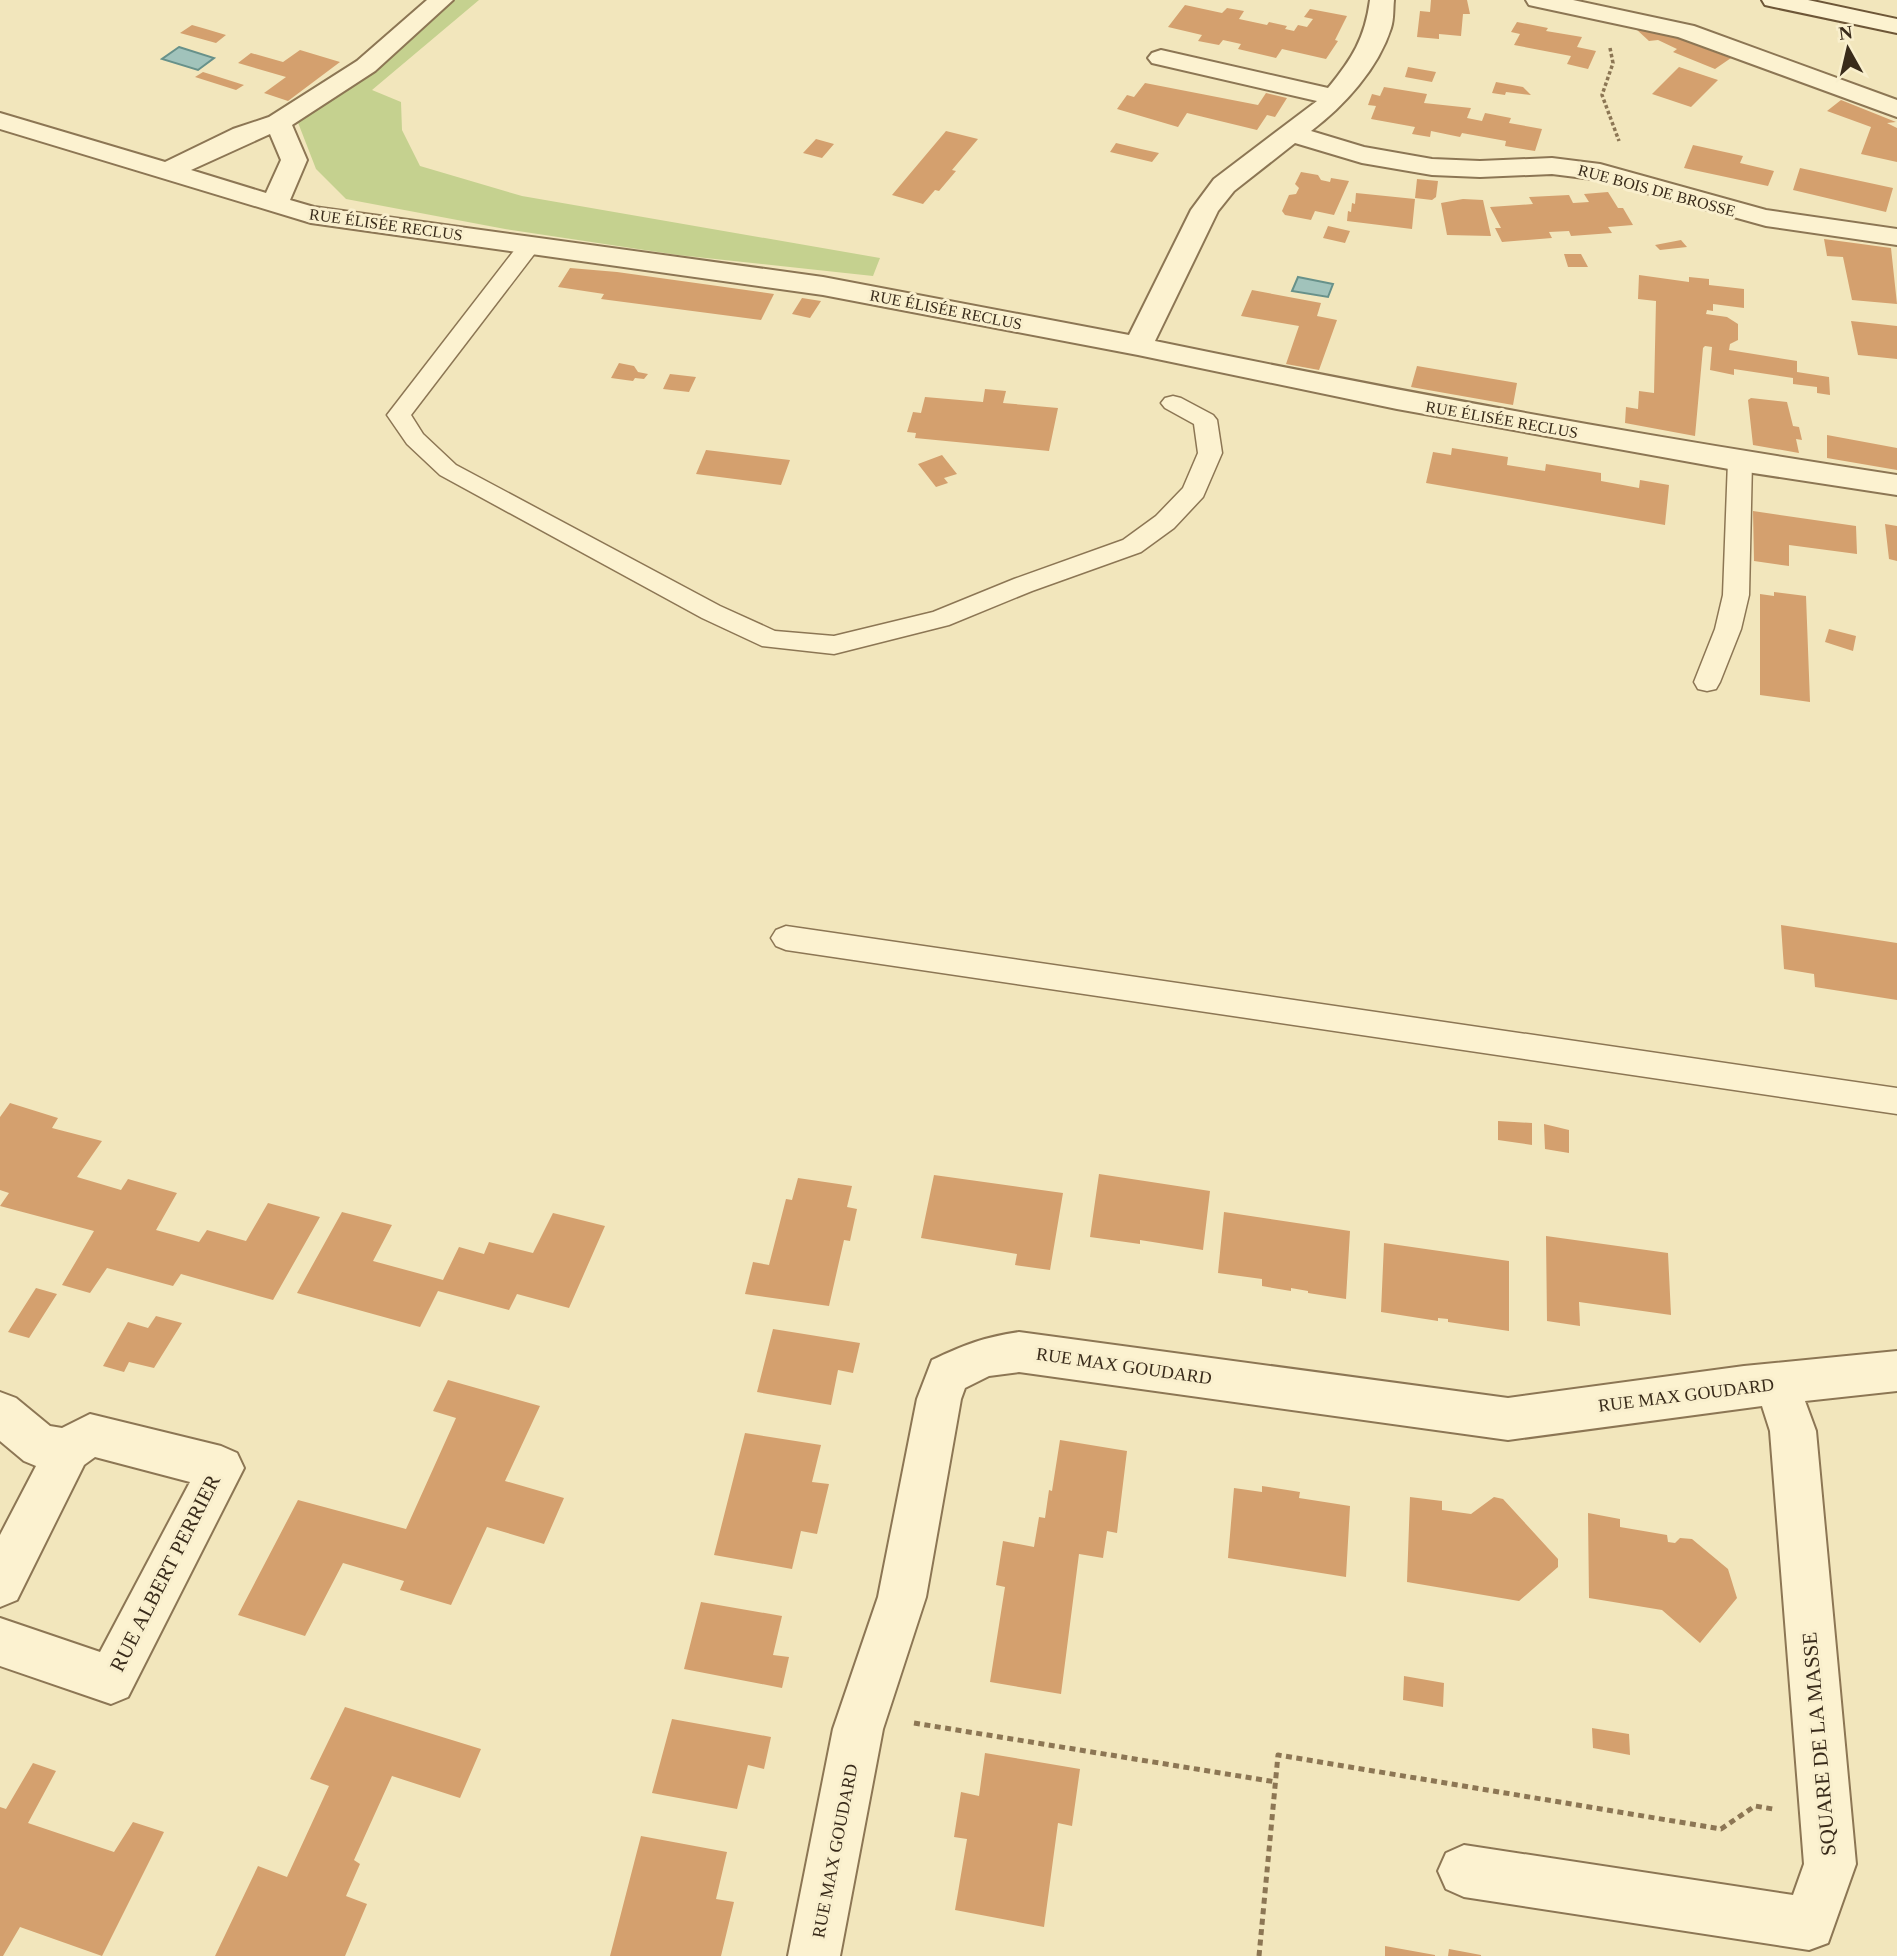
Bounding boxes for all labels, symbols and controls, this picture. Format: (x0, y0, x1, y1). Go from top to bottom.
north arrow (1813, 14, 1883, 84)
text: N (1837, 21, 1854, 44)
street label: RUE BOIS DE BROSSE (1576, 161, 1737, 220)
street label: RUE ÉLISÉE RECLUS (308, 204, 464, 244)
street label: RUE ÉLISÉE RECLUS (868, 285, 1024, 333)
street label: RUE ÉLISÉE RECLUS (1424, 397, 1580, 441)
street label: RUE MAX GOUDARD (1035, 1344, 1213, 1388)
street label: RUE MAX GOUDARD (1597, 1374, 1775, 1416)
street label: RUE ALBERT PERRIER (105, 1471, 225, 1675)
street label: SQUARE DE LA MASSE (1797, 1631, 1841, 1857)
street label: RUE MAX GOUDARD (808, 1762, 862, 1940)

